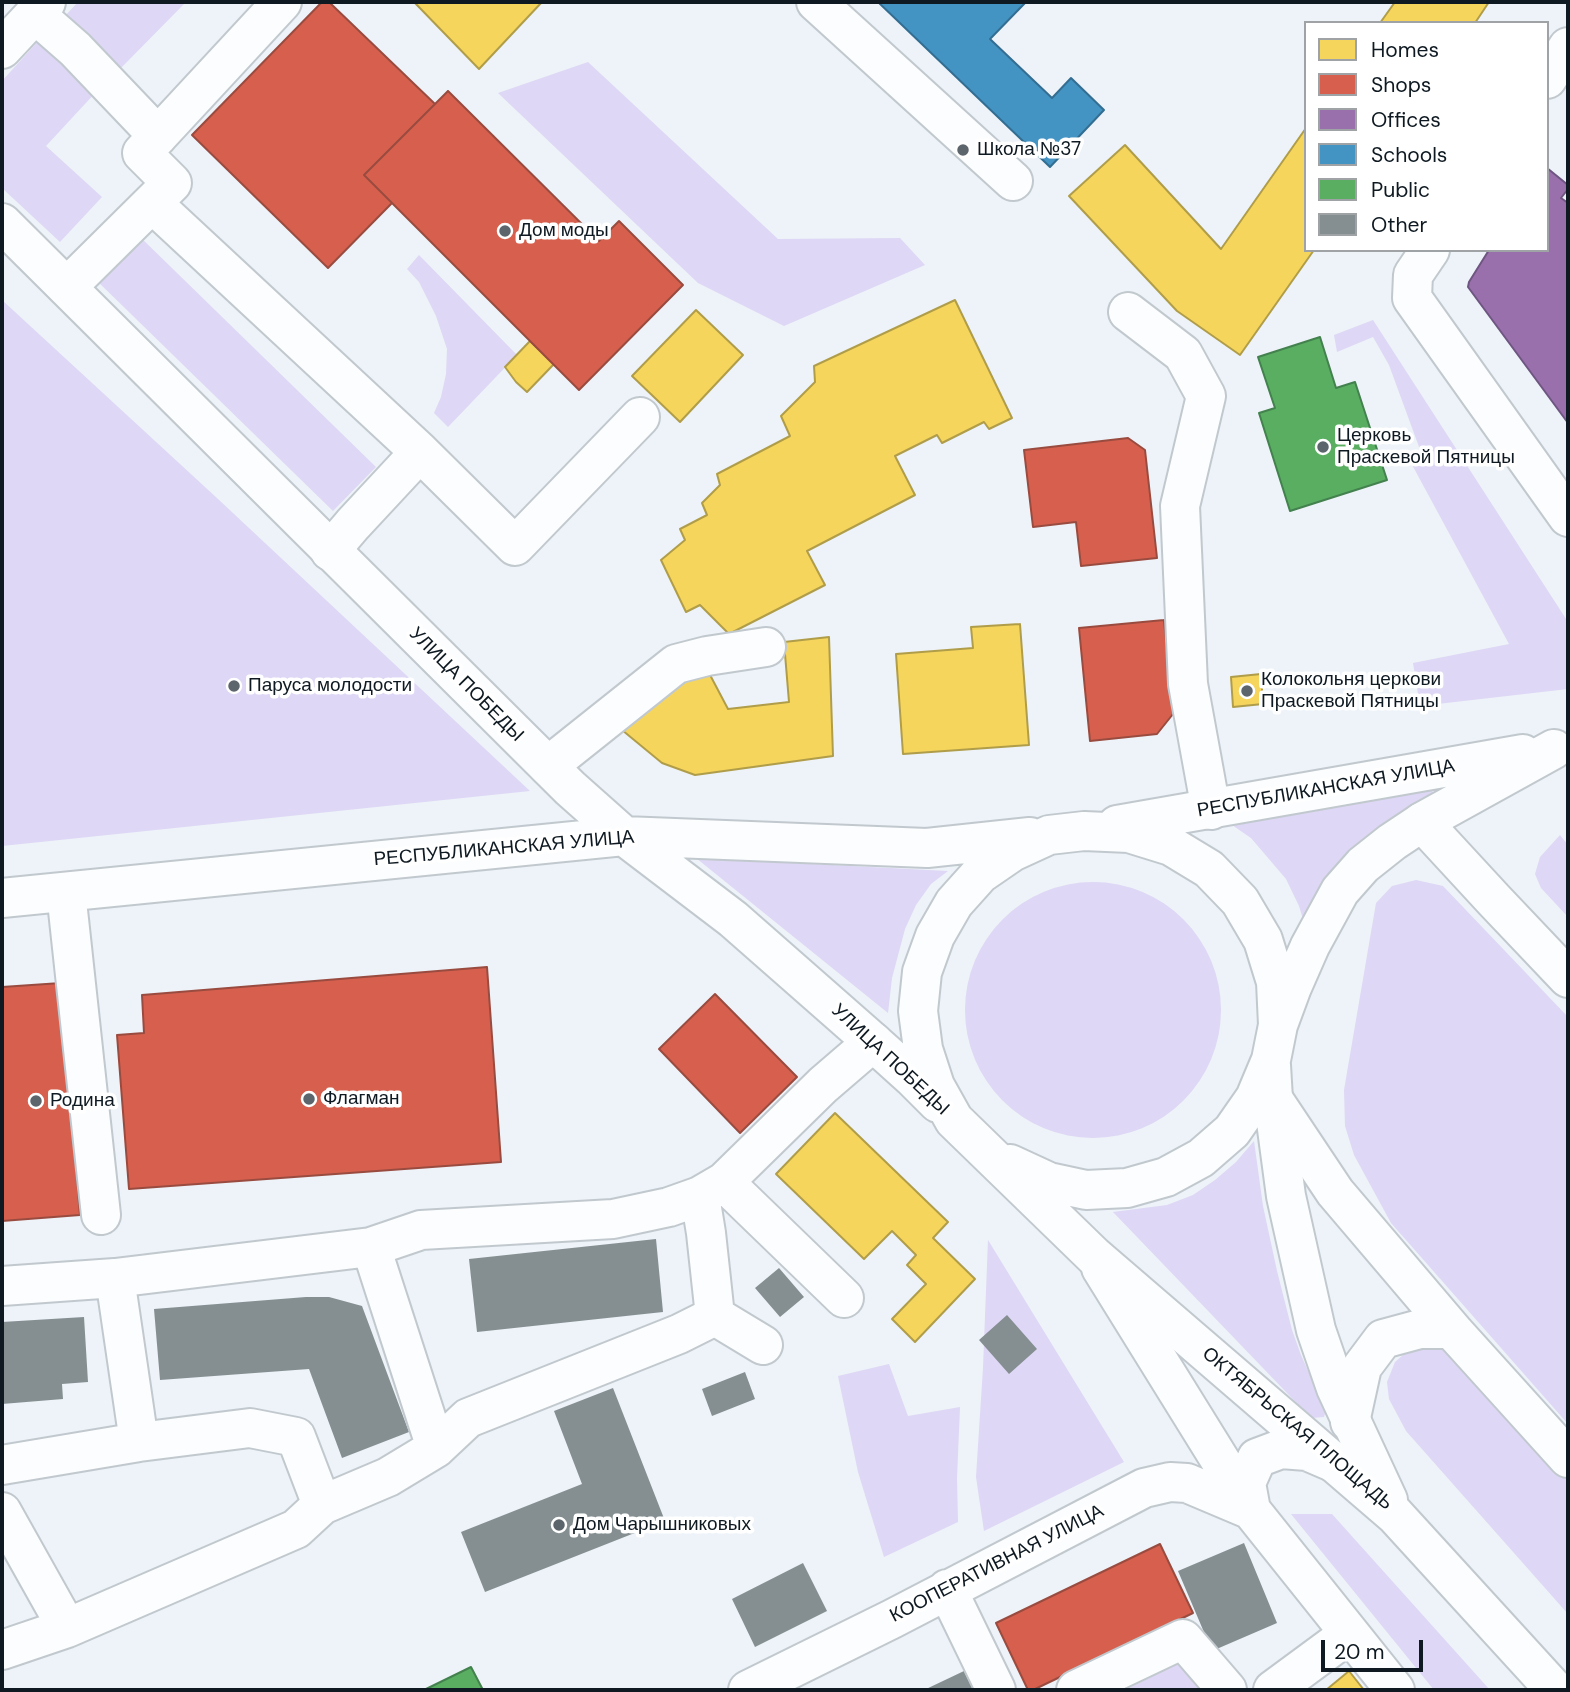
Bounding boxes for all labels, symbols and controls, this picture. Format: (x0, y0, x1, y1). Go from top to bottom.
legend (1304, 21, 1549, 252)
text: Homes (1371, 36, 1439, 64)
text: Shops (1371, 71, 1431, 99)
text: Offices (1371, 106, 1441, 134)
place label: Школа №37 (977, 139, 1081, 161)
text: Schools (1371, 141, 1447, 169)
marker: Школа №37 (955, 142, 971, 158)
text: Public (1371, 176, 1430, 204)
text: Other (1371, 211, 1427, 239)
place label: Дом моды (519, 220, 609, 242)
marker: Дом моды (497, 223, 513, 239)
place label: Церковь Праскевой Пятницы (1337, 425, 1515, 469)
marker: Церковь Праскевой Пятницы (1315, 439, 1331, 455)
street label: УЛИЦА ПОБЕДЫ (404, 623, 528, 747)
place label: Колокольня церкови Праскевой Пятницы (1261, 669, 1441, 713)
place label: Паруса молодости (248, 675, 412, 697)
marker: Паруса молодости (226, 678, 242, 694)
marker: Колокольня церкови Праскевой Пятницы (1239, 683, 1255, 699)
street label: РЕСПУБЛИКАНСКАЯ УЛИЦА (1195, 755, 1457, 823)
street label: РЕСПУБЛИКАНСКАЯ УЛИЦА (373, 826, 635, 872)
street label: УЛИЦА ПОБЕДЫ (826, 1000, 954, 1120)
place label: Флагман (323, 1088, 400, 1110)
place label: Родина (50, 1090, 115, 1112)
marker: Флагман (301, 1091, 317, 1107)
marker: Родина (28, 1093, 44, 1109)
street label: ОКТЯБРЬСКАЯ ПЛОЩАДЬ (1197, 1343, 1397, 1515)
street label: КООПЕРАТИВНАЯ УЛИЦА (886, 1500, 1108, 1628)
place label: Дом Чарышниковых (573, 1514, 751, 1536)
marker: Дом Чарышниковых (551, 1517, 567, 1533)
scale bar (1325, 1626, 1426, 1670)
text: 20 m (1334, 1638, 1385, 1666)

